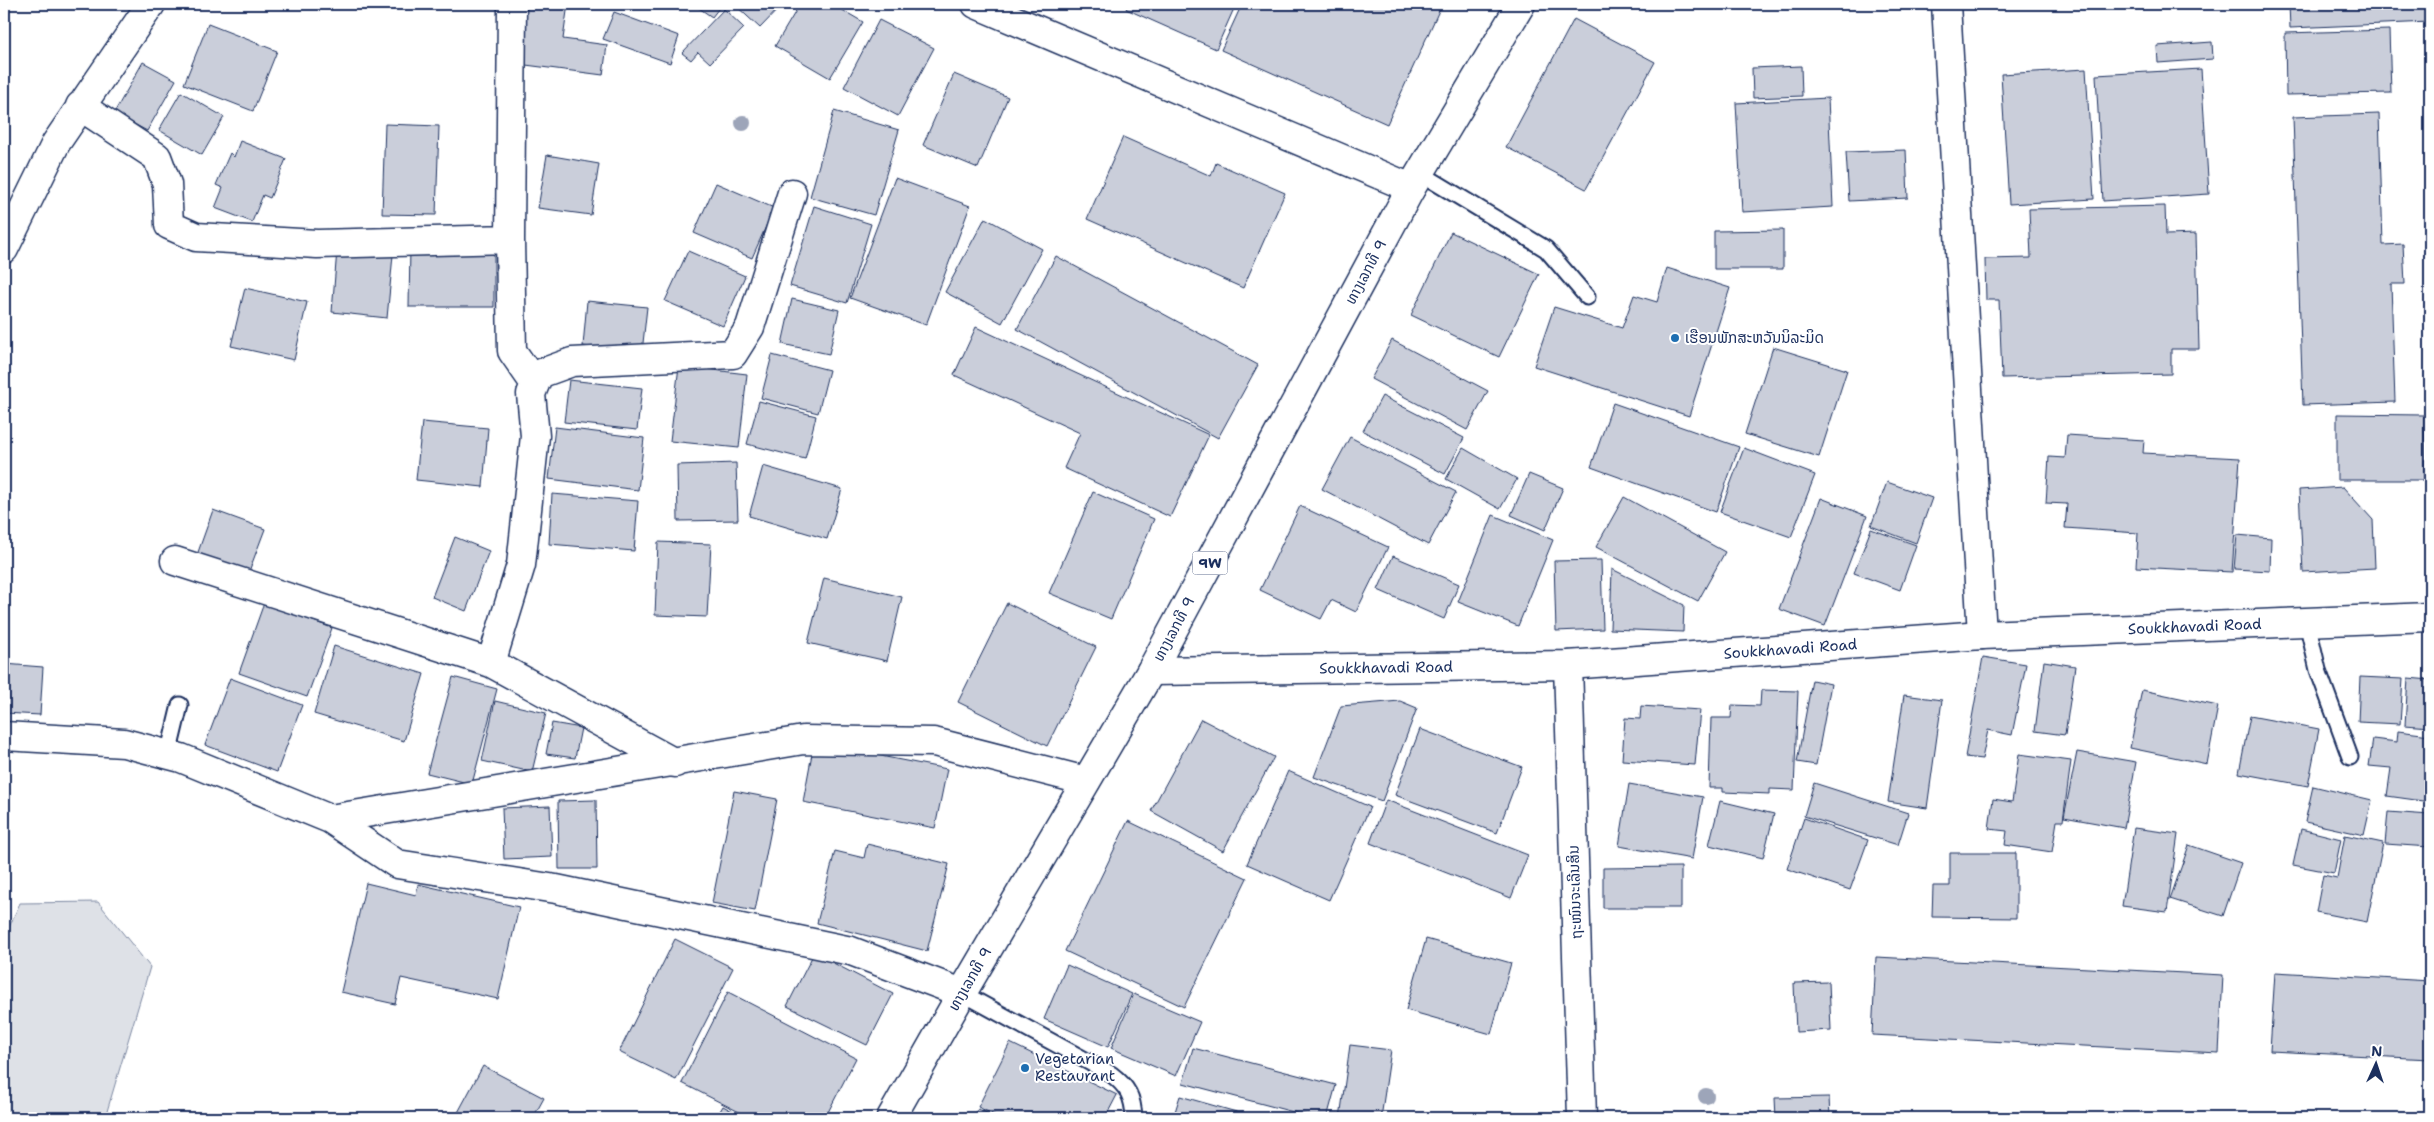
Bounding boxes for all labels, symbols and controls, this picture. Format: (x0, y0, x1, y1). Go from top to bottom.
street label: ທາງເລກທີ 9 (1341, 236, 1391, 308)
place label: ເຮືອນພັກສະຫວັນນິລະມິດ (1685, 328, 1824, 348)
marker: ເຮືອນພັກສະຫວັນນິລະມິດ (1669, 332, 1681, 344)
road number: 9W (1192, 552, 1228, 574)
street label: ທາງເລກທີ 9 (1149, 593, 1199, 665)
street label: Soukkhavadi Road (2127, 614, 2262, 639)
street label: Soukkhavadi Road (1723, 634, 1858, 664)
street label: Soukkhavadi Road (1319, 657, 1453, 679)
street label: ຖະໜົນຈະເລີນສິນ (1563, 845, 1587, 939)
street label: ທາງເລກທີ 9 (944, 943, 996, 1015)
north arrow (2352, 1040, 2402, 1090)
text: N (2371, 1042, 2383, 1060)
place label: Vegetarian Restaurant (1035, 1049, 1115, 1086)
marker: Vegetarian Restaurant (1019, 1062, 1031, 1074)

